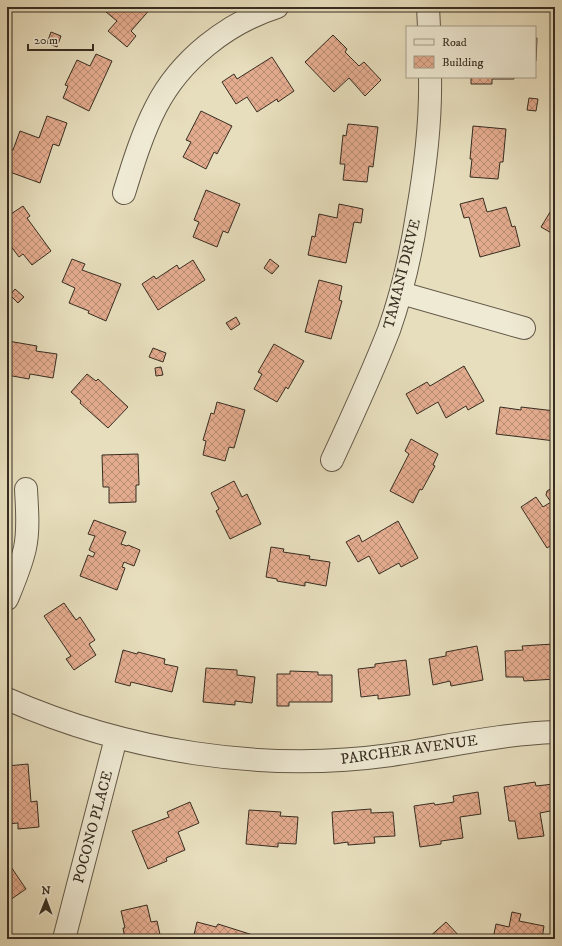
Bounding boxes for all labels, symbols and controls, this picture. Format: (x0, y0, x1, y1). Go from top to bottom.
scale bar (28, 26, 93, 52)
legend (406, 26, 536, 78)
text: 20 m (34, 33, 58, 48)
text: Road (442, 35, 467, 50)
text: Building (442, 55, 483, 70)
street label: TAMANI DRIVE (379, 217, 425, 331)
street label: PARCHER AVENUE (339, 731, 479, 769)
street label: POCONO PLACE (69, 768, 117, 885)
north arrow (26, 880, 66, 920)
text: N (42, 884, 51, 898)

